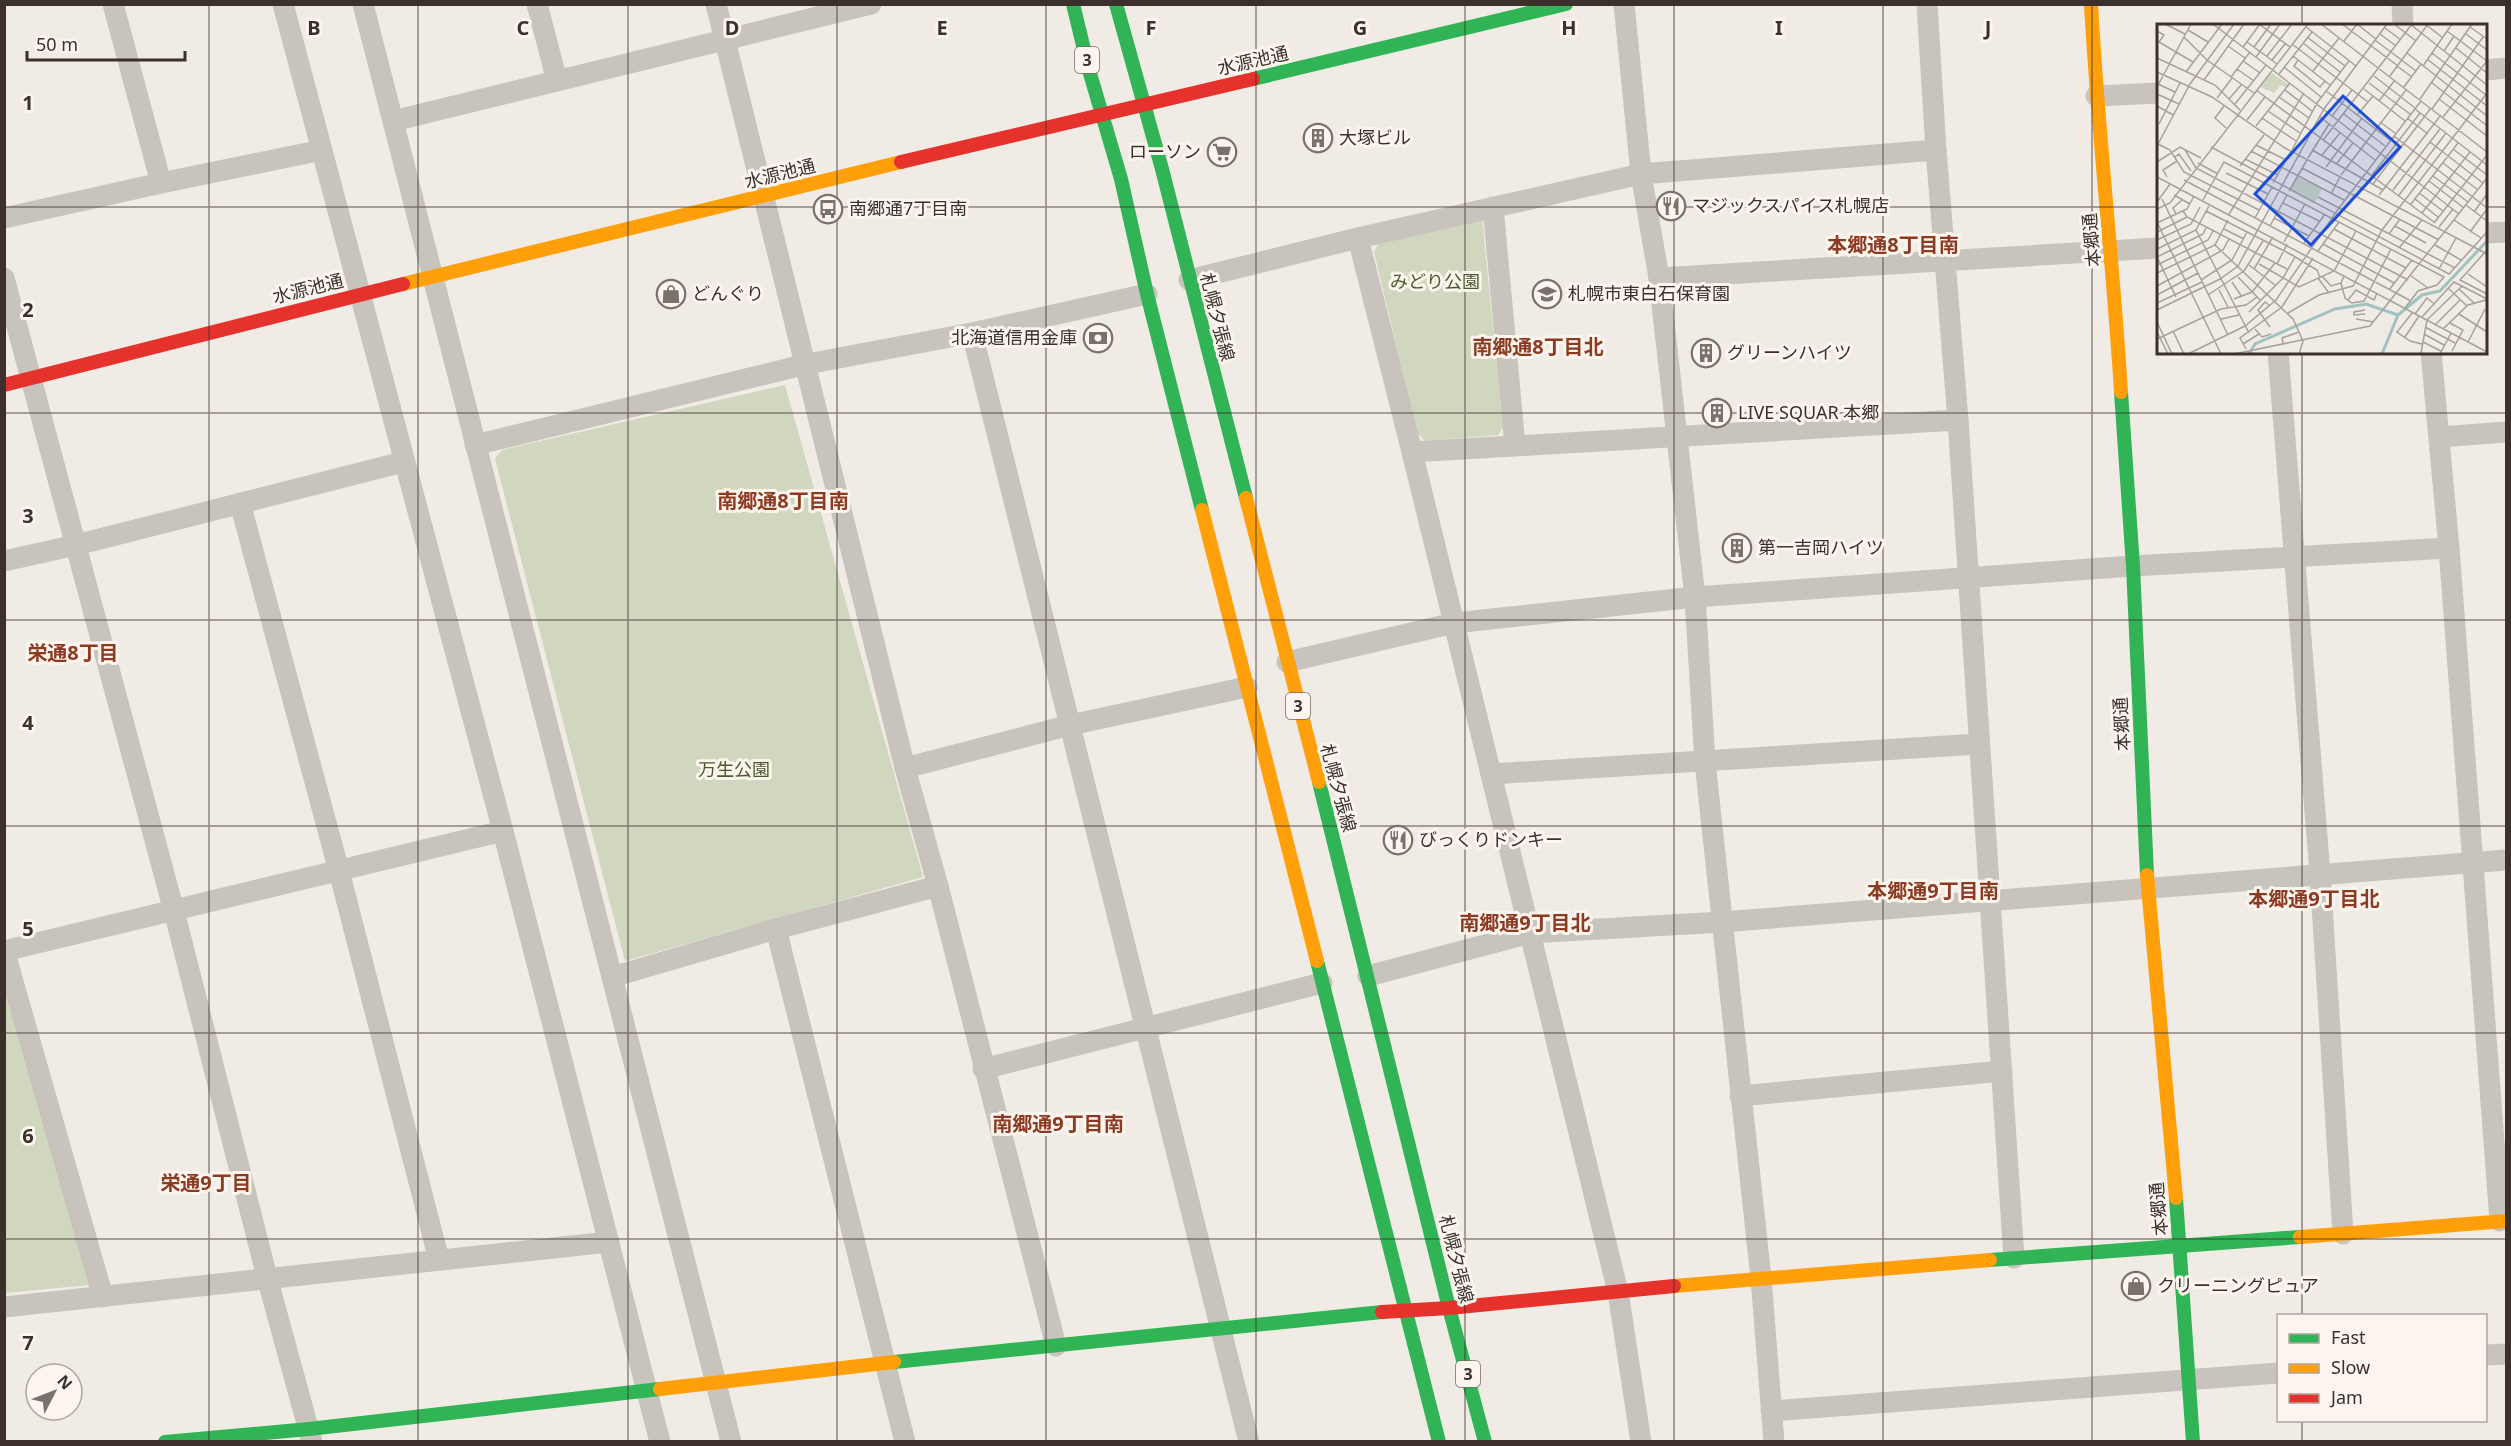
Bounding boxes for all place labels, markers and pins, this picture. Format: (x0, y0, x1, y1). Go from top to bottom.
building icon: 大塚ビル (1302, 122, 1334, 154)
place label: 大塚ビル (1339, 125, 1411, 149)
supermarket icon: ローソン (1206, 136, 1238, 168)
place label: ローソン (1129, 139, 1201, 163)
restaurant icon: マジックスパイス札幌店 (1655, 190, 1687, 222)
bus stop icon: 南郷通7丁目南 (812, 193, 844, 225)
place label: マジックスパイス札幌店 (1692, 193, 1889, 217)
place label: 南郷通7丁目南 (849, 196, 967, 220)
shop icon: どんぐり (655, 278, 687, 310)
school or university icon: 札幌市東白石保育園 (1531, 278, 1563, 310)
place label: どんぐり (692, 281, 764, 305)
place label: 札幌市東白石保育園 (1568, 281, 1730, 305)
bank icon: 北海道信用金庫 (1082, 322, 1114, 354)
place label: 北海道信用金庫 (951, 325, 1077, 349)
building icon: グリーンハイツ (1690, 337, 1722, 369)
place label: グリーンハイツ (1727, 340, 1852, 364)
building icon: LIVE SQUAR 本郷 (1701, 397, 1733, 429)
place label: LIVE SQUAR 本郷 (1738, 400, 1879, 424)
building icon: 第一吉岡ハイツ (1721, 532, 1753, 564)
place label: 第一吉岡ハイツ (1758, 535, 1884, 559)
restaurant icon: びっくりドンキー (1382, 824, 1414, 856)
place label: びっくりドンキー (1419, 827, 1563, 851)
shop icon: クリーニングピュア (2120, 1270, 2152, 1302)
place label: クリーニングピュア (2157, 1273, 2319, 1297)

